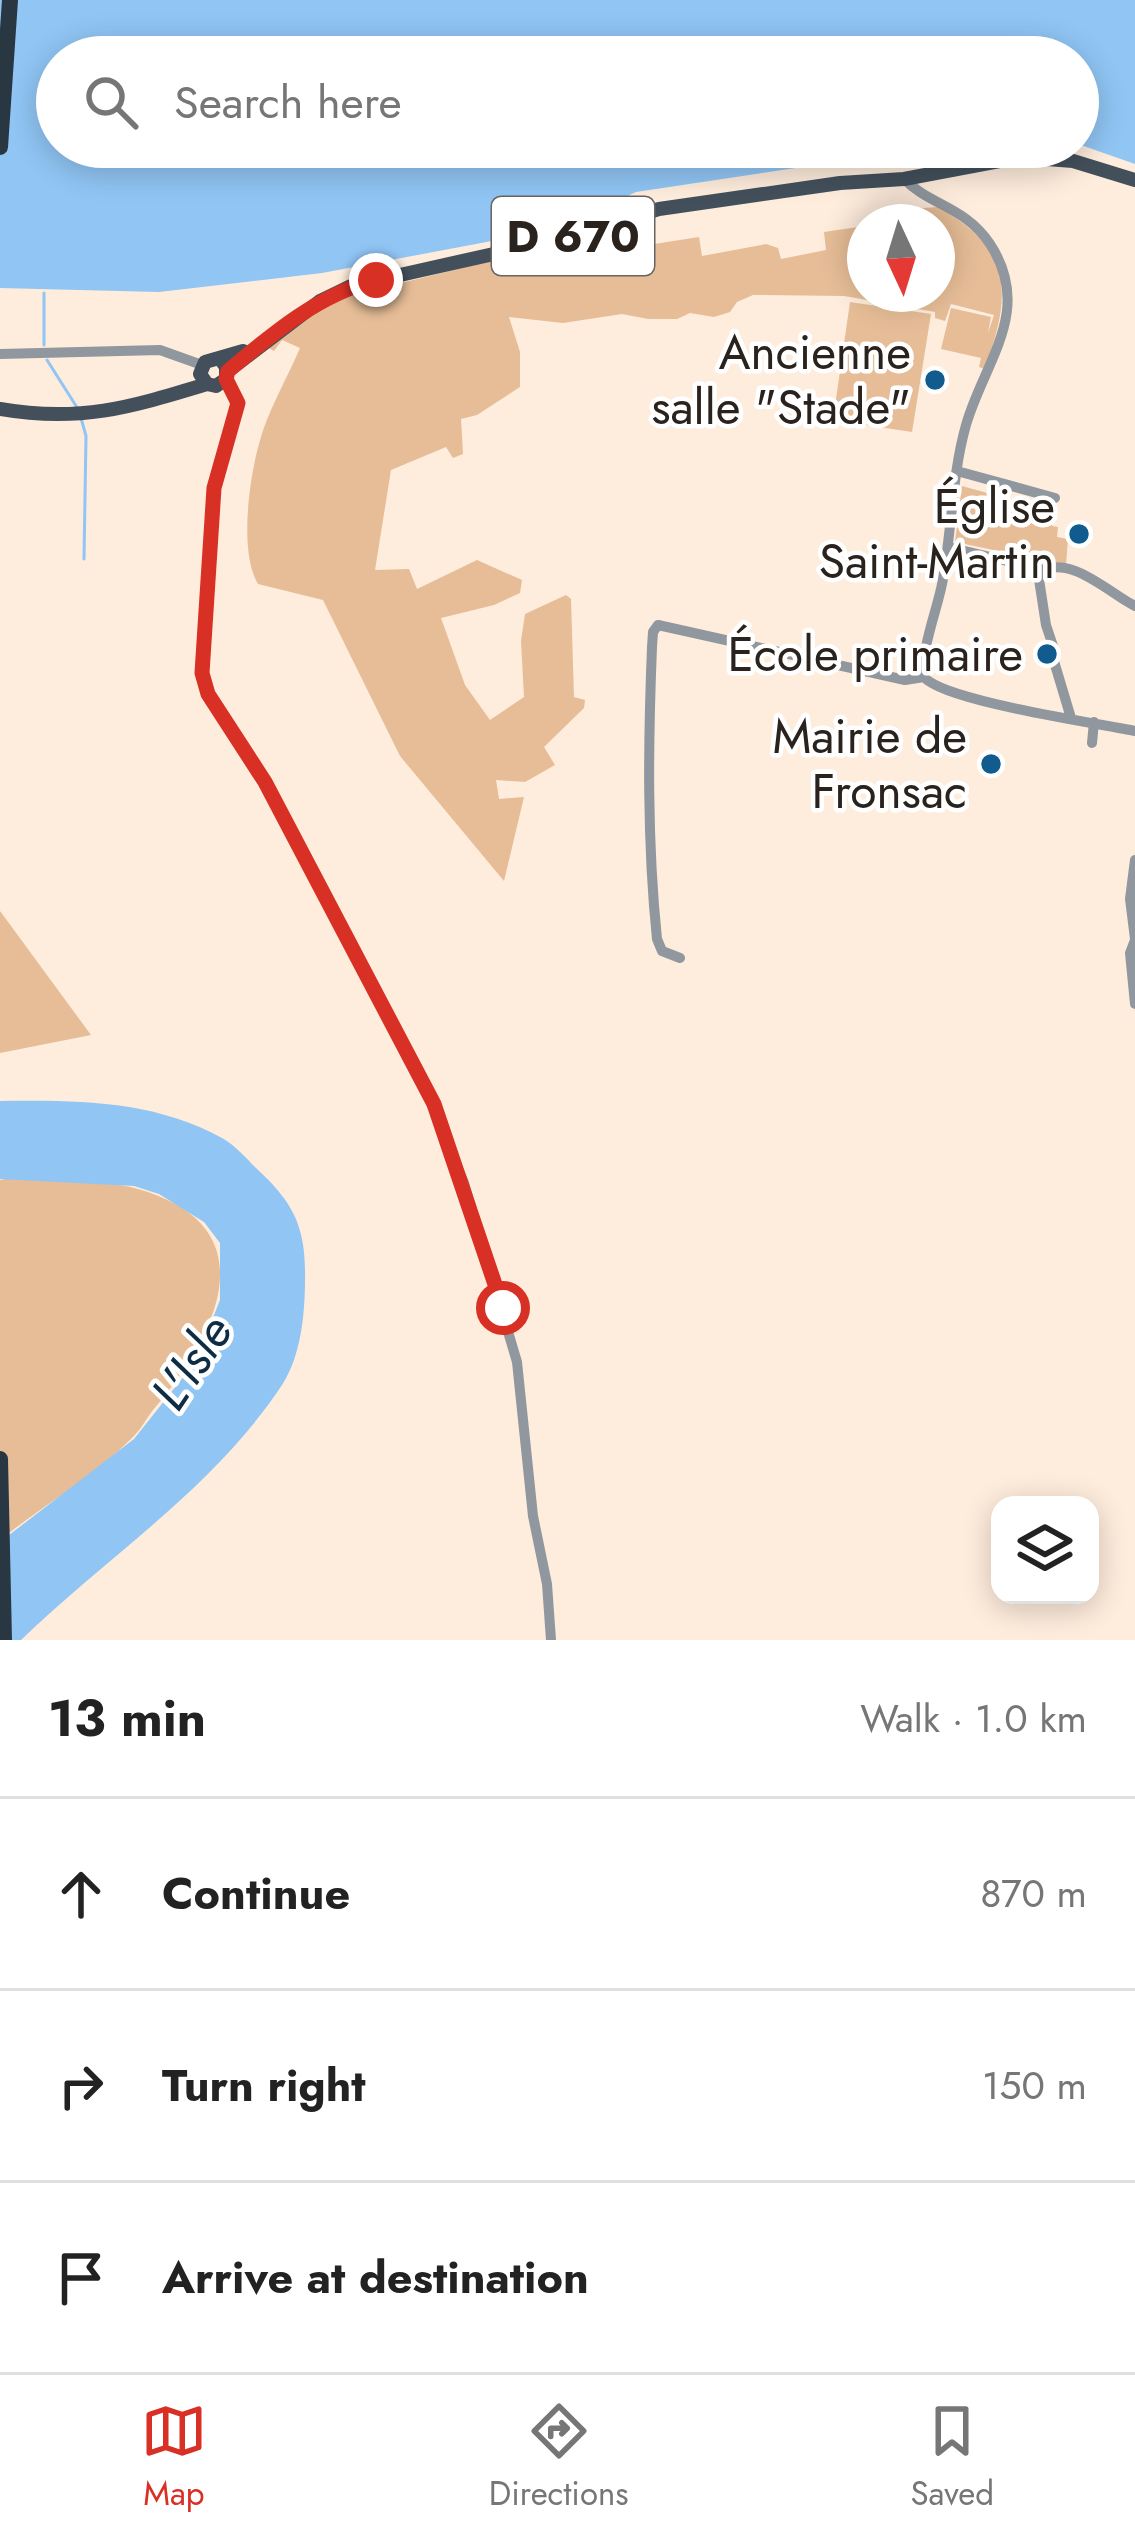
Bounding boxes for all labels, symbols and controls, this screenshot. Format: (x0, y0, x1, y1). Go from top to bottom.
search box (36, 36, 1099, 168)
icon: search (78, 69, 144, 135)
text: Search here (174, 70, 402, 135)
road number: D 670 (492, 197, 654, 275)
north arrow (847, 204, 955, 312)
route end (349, 253, 403, 307)
place label: Ancienne salle "Stade" (651, 318, 911, 442)
marker: Ancienne salle "Stade" (922, 367, 948, 393)
place label: Église Saint-Martin (819, 472, 1055, 596)
marker: Église Saint-Martin (1066, 521, 1092, 547)
place label: École primaire (728, 620, 1023, 689)
marker: École primaire (1034, 641, 1060, 667)
place label: Mairie de Fronsac (772, 702, 967, 826)
marker: Mairie de Fronsac (978, 751, 1004, 777)
route start (476, 1281, 530, 1335)
water label: L'Isle (132, 1300, 250, 1424)
map controls (991, 1496, 1099, 1604)
button: layers (991, 1496, 1099, 1604)
text: 13 min (48, 1681, 206, 1755)
text: Walk · 1.0 km (860, 1690, 1087, 1747)
icon: ahead (48, 1861, 114, 1927)
text: Continue (162, 1861, 350, 1926)
text: 870 m (980, 1865, 1087, 1922)
icon: right (48, 2053, 114, 2119)
text: Turn right (162, 2053, 366, 2118)
text: 150 m (982, 2057, 1087, 2114)
icon: arrive (48, 2245, 114, 2311)
text: Arrive at destination (162, 2245, 589, 2310)
tab: Map (141, 2398, 207, 2517)
tab: Directions (489, 2398, 629, 2517)
tab: Saved (910, 2398, 994, 2517)

